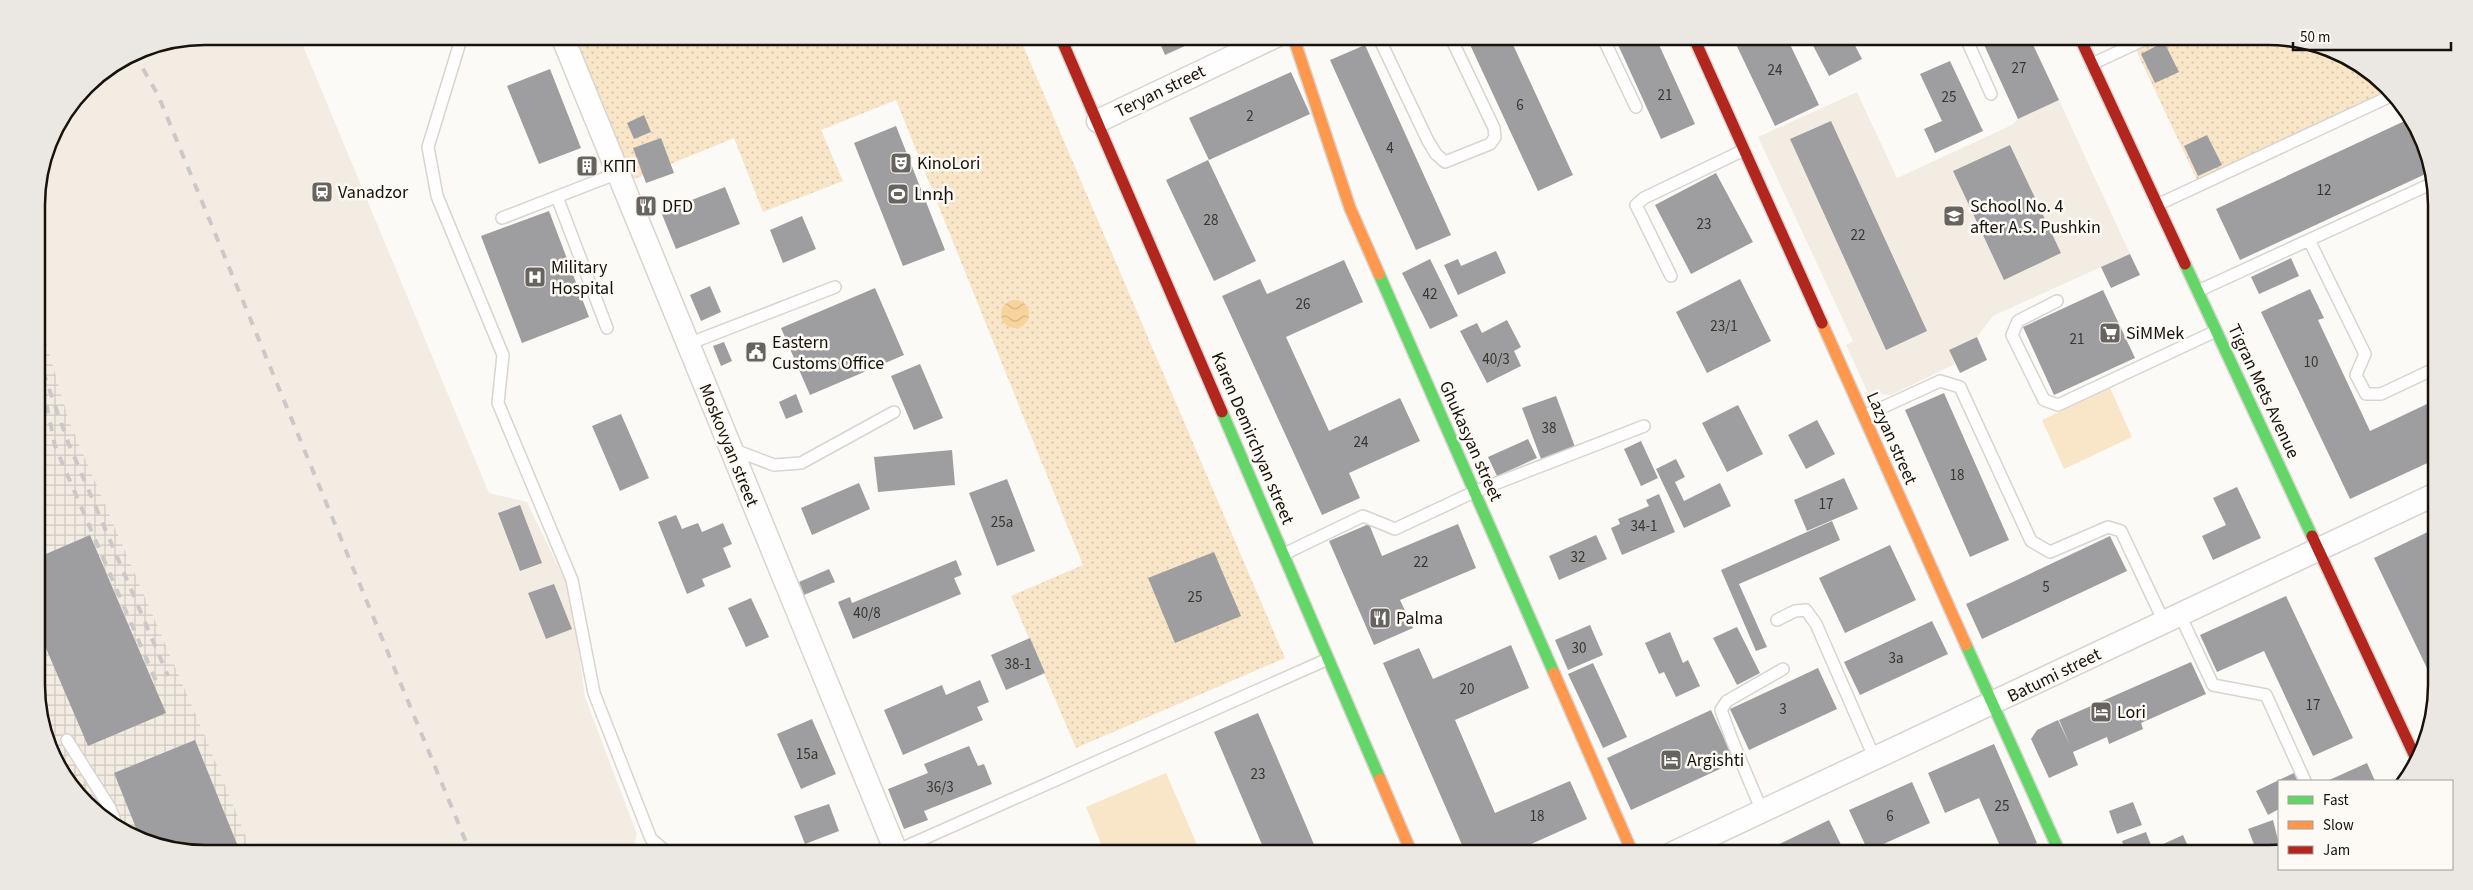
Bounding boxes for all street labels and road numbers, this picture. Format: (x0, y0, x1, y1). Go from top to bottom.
street label: Teryan street (1111, 59, 1210, 124)
street label: Tigran Mets Avenue (2221, 320, 2306, 463)
street label: Karen Demirchyan street (1205, 348, 1300, 528)
street label: Ghukasyan street (1433, 377, 1508, 506)
street label: Moskovyan street (692, 380, 765, 510)
street label: Lazyan street (1860, 388, 1923, 489)
street label: Batumi street (2003, 642, 2105, 709)

